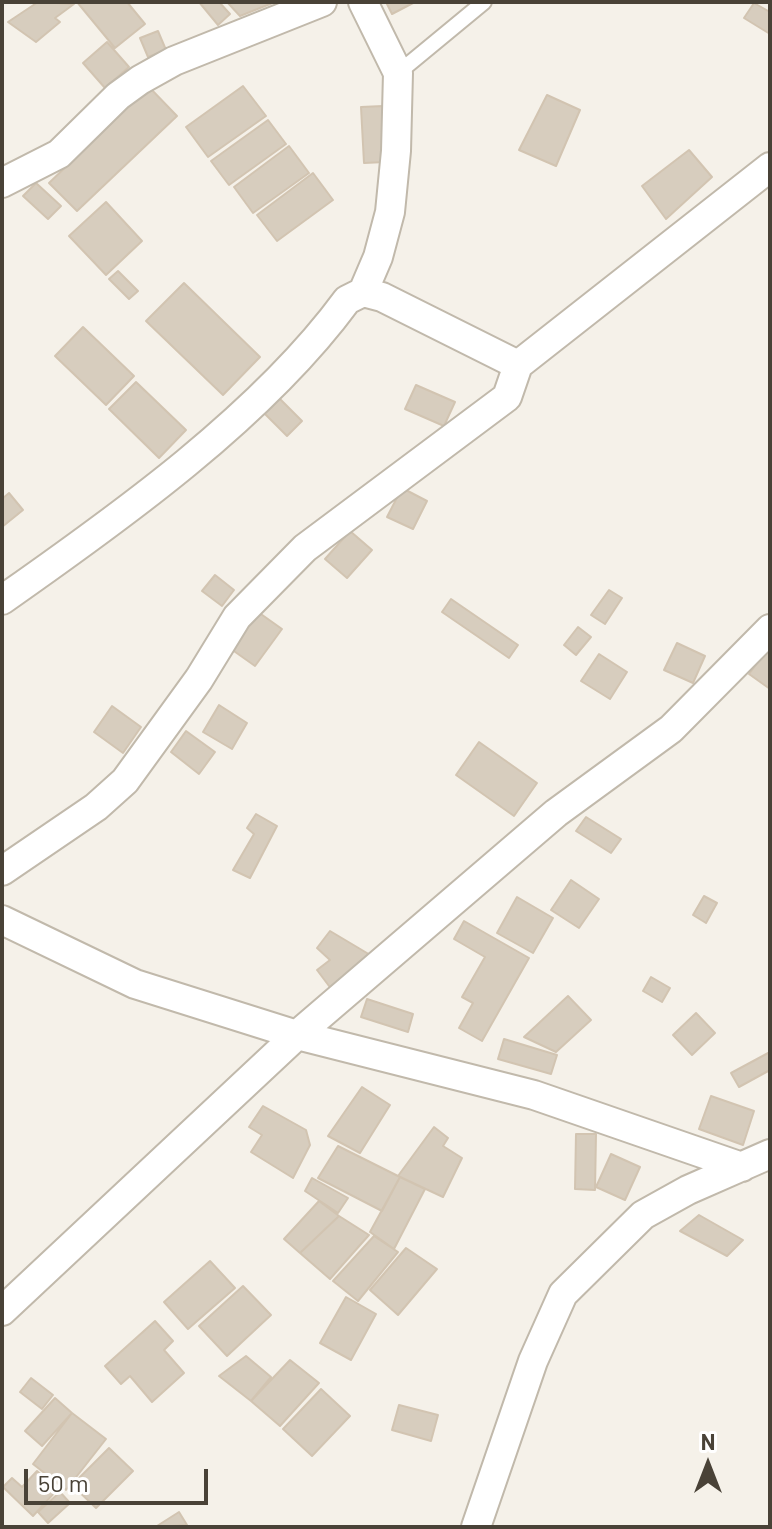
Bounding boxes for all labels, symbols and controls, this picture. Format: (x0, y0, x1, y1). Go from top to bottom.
north arrow (668, 1425, 748, 1505)
text: N (701, 1428, 715, 1454)
scale bar (28, 1453, 212, 1503)
text: 50 m (38, 1468, 89, 1497)

